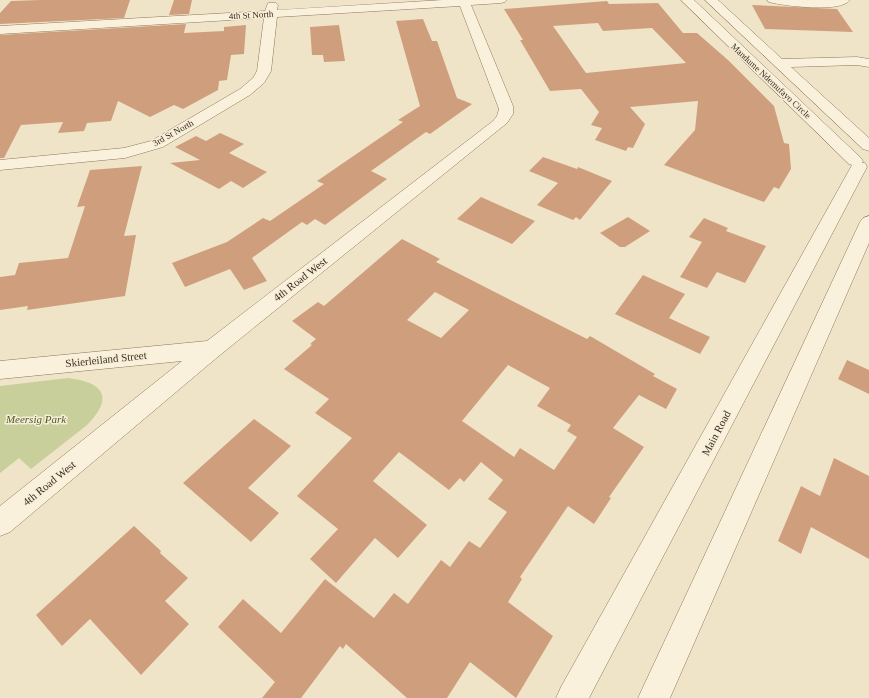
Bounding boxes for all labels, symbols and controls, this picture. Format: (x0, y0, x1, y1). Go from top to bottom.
street label: 4th St North (229, 9, 274, 21)
street label: Mandume Ndemufayo Circle (729, 41, 813, 121)
street label: 3rd St North (151, 117, 196, 148)
street label: 4th Road West (271, 254, 329, 304)
street label: Skierleiland Street (65, 349, 147, 369)
street label: Main Road (699, 408, 733, 458)
park label: Meersig Park (5, 413, 67, 425)
street label: 4th Road West (20, 458, 78, 508)

